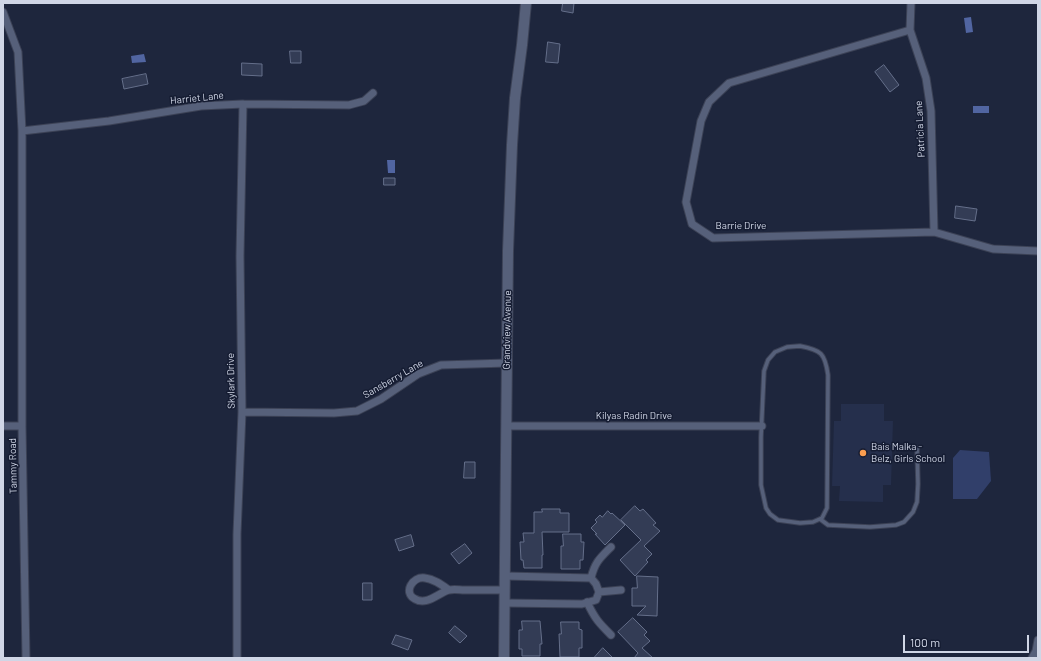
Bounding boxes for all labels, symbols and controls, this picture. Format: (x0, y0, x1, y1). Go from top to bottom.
street label: Harriet Lane (170, 89, 224, 107)
street label: Patricia Lane (913, 100, 927, 158)
street label: Barrie Drive (716, 220, 766, 232)
street label: Grandview Avenue (500, 290, 514, 370)
street label: Skylark Drive (225, 353, 237, 409)
street label: Sansberry Lane (361, 357, 425, 401)
street label: Kilyas Radin Drive (596, 410, 672, 422)
street label: Tammy Road (7, 438, 19, 494)
place label: Bais Malka - Belz, Girls School (871, 441, 945, 464)
marker: Bais Malka - Belz, Girls School (858, 448, 868, 458)
scale bar (905, 627, 1031, 653)
text: 100 m (910, 635, 940, 649)

